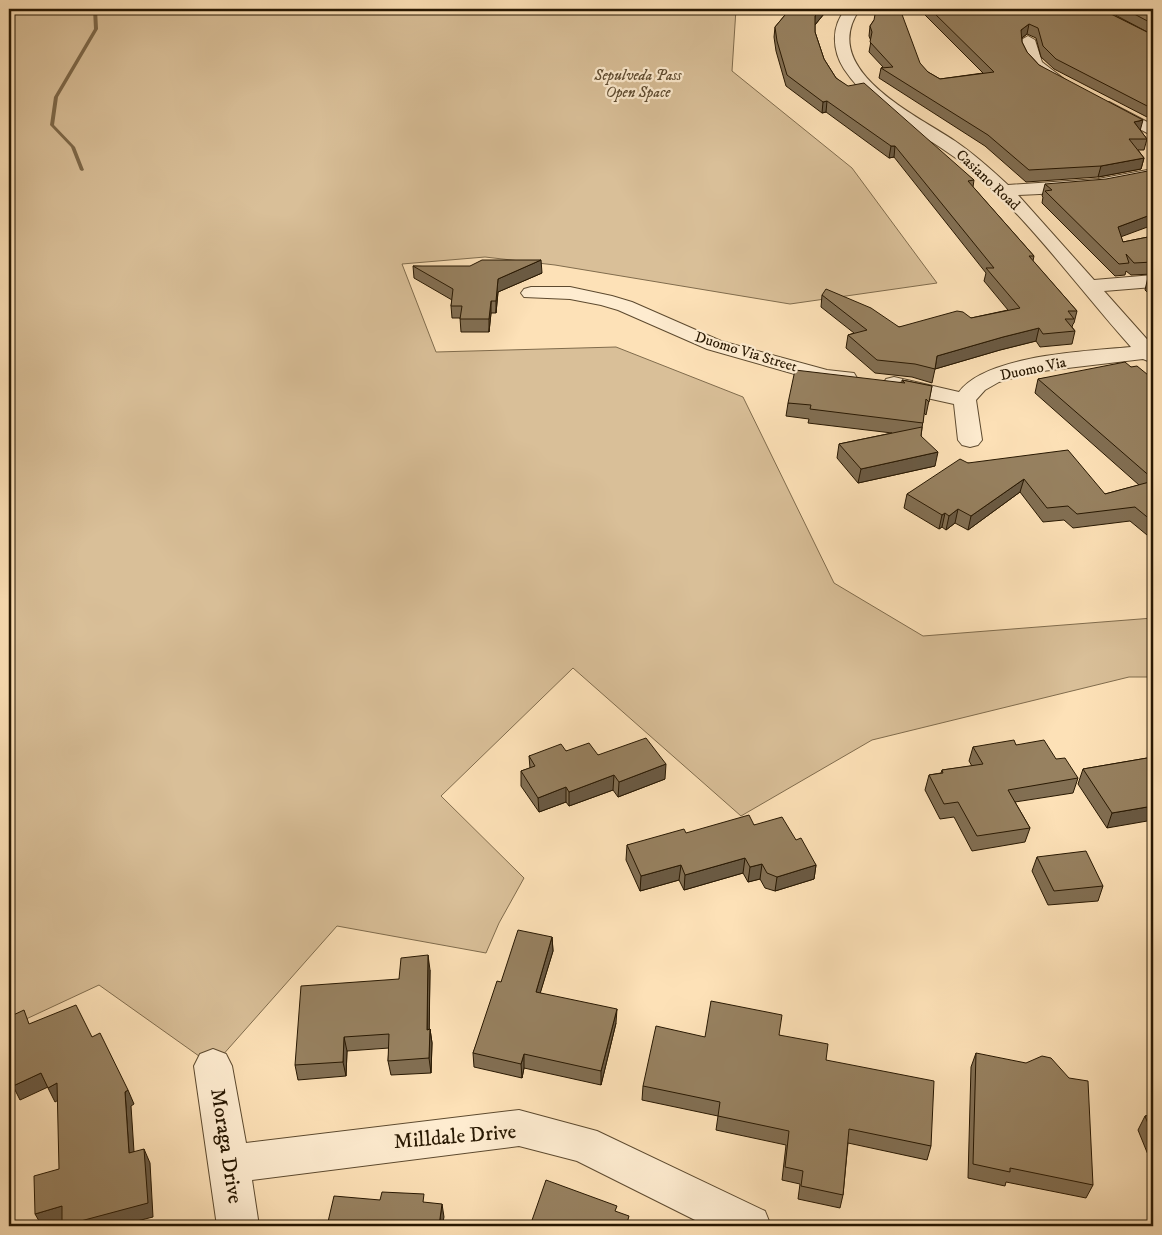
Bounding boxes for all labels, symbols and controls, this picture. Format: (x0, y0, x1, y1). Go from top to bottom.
park label: Sepulveda Pass Open Space (593, 66, 682, 102)
street label: Casiano Road (952, 145, 1024, 215)
street label: Duomo Via Street (693, 327, 800, 377)
street label: Duomo Via (998, 353, 1068, 385)
street label: Moraga Drive (204, 1087, 248, 1206)
street label: Milldale Drive (393, 1119, 518, 1155)

